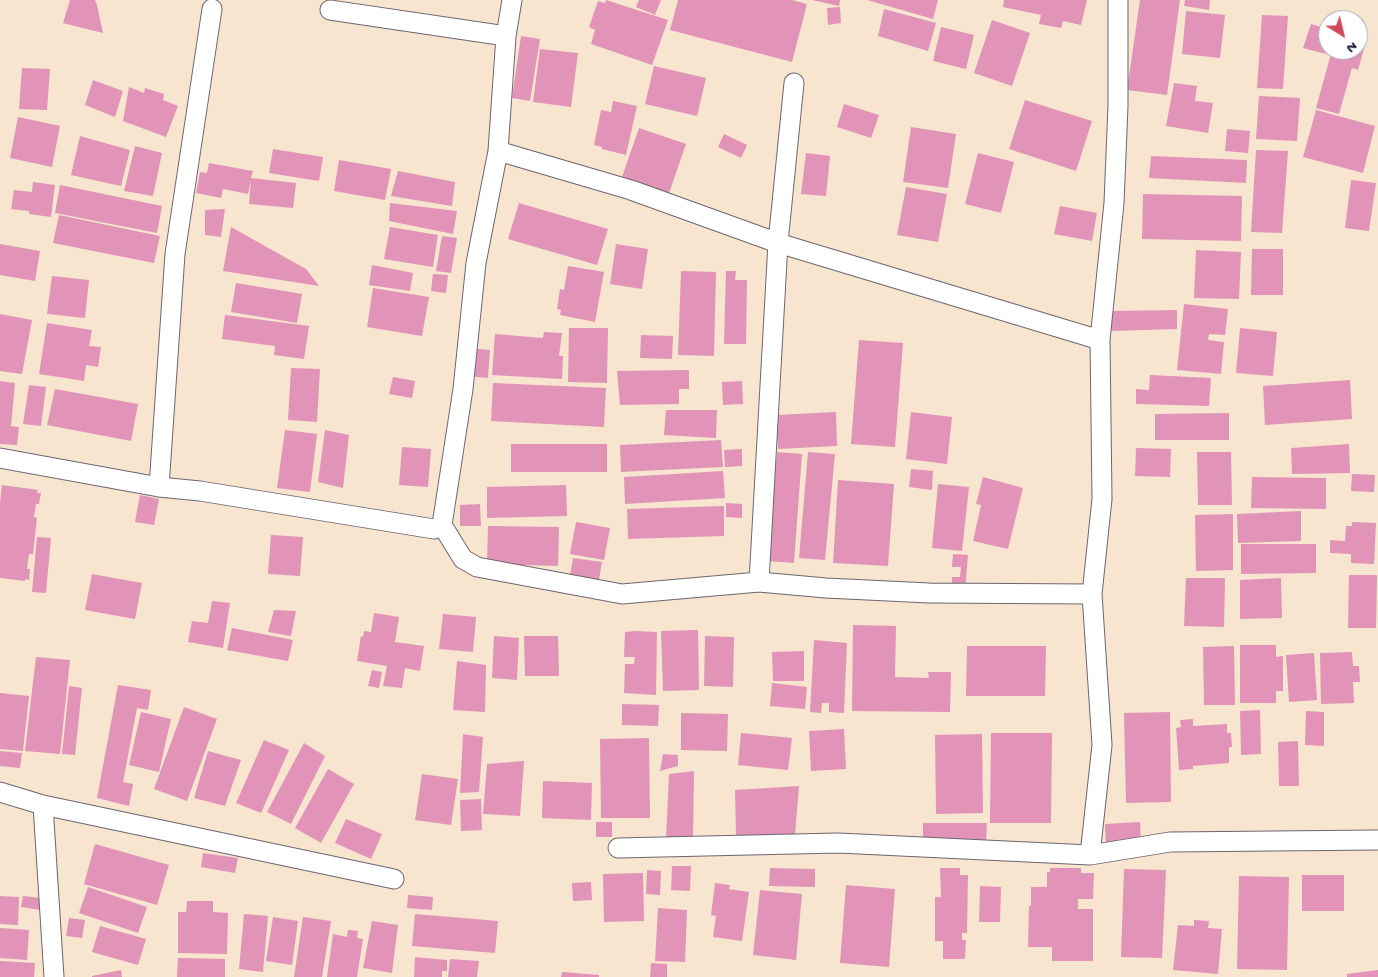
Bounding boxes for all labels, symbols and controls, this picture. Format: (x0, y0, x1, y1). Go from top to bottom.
north arrow (1318, 10, 1368, 60)
text: N (1343, 37, 1360, 56)

